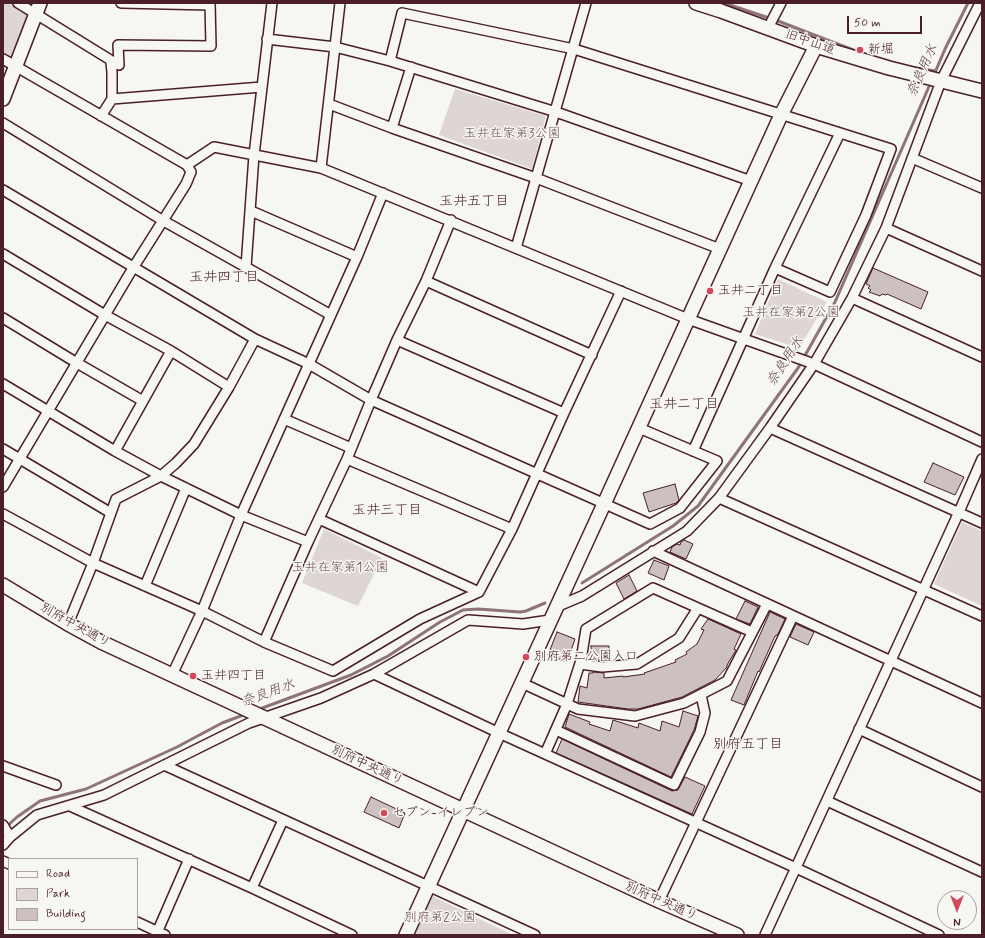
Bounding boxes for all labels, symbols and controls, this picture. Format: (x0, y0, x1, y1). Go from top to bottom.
scale bar (849, 8, 924, 34)
text: 50 m (854, 15, 881, 31)
street label: 旧中山道 (783, 27, 837, 59)
place label: 新堀 (868, 42, 894, 58)
water label: 奈良用水 (904, 42, 942, 100)
marker: 新堀 (855, 45, 865, 55)
park label: 玉井在家第3公園 (464, 126, 560, 142)
district label: 玉井五丁目 (439, 194, 509, 210)
district label: 玉井四丁目 (189, 270, 259, 286)
place label: 玉井二丁目 (718, 283, 783, 299)
marker: 玉井二丁目 (705, 286, 715, 296)
park label: 玉井在家第2公園 (742, 305, 840, 321)
water label: 奈良用水 (764, 334, 808, 390)
district label: 玉井二丁目 (649, 397, 719, 413)
district label: 玉井三丁目 (352, 503, 422, 519)
park label: 玉井在家第1公園 (292, 560, 388, 576)
street label: 別府中央通り (37, 600, 113, 652)
place label: 別府第二公園入口 (534, 649, 638, 665)
marker: 別府第二公園入口 (521, 652, 531, 662)
place label: 玉井四丁目 (201, 668, 266, 684)
marker: 玉井四丁目 (188, 671, 198, 681)
water label: 奈良用水 (239, 677, 297, 711)
district label: 別府五丁目 (713, 737, 783, 753)
street label: 別府中央通り (328, 742, 406, 790)
place label: セブン-イレブン (392, 805, 489, 821)
marker: セブン-イレブン (379, 808, 389, 818)
legend (8, 858, 138, 930)
text: Road (46, 866, 70, 882)
street label: 別府中央通り (622, 879, 700, 925)
text: Park (46, 886, 70, 902)
north arrow (937, 890, 977, 930)
text: Building (46, 906, 86, 922)
park label: 別府第2公園 (404, 910, 476, 926)
text: N (953, 914, 961, 928)

